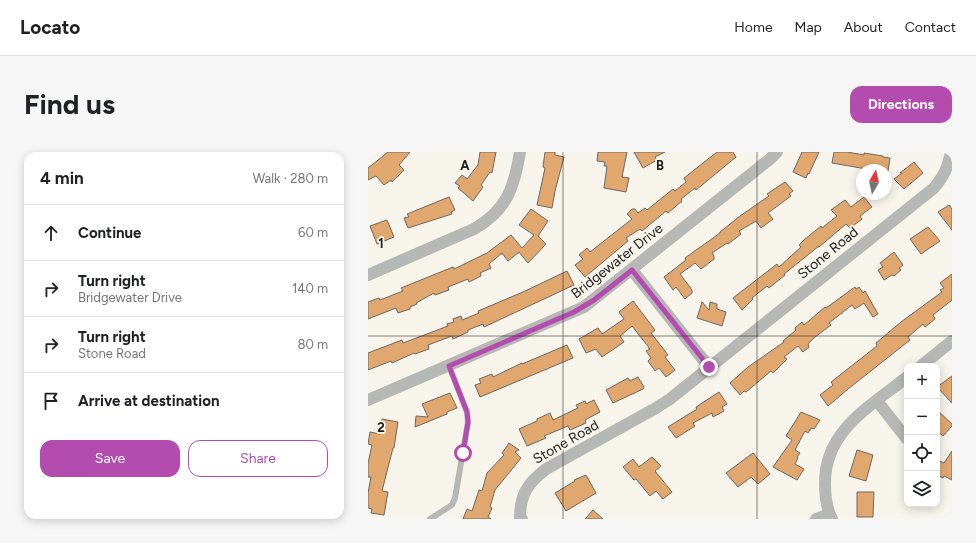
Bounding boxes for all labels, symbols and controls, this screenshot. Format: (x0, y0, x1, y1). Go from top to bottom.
text: Locato (20, 16, 80, 39)
text: Home (734, 19, 773, 36)
text: Map (795, 19, 822, 36)
text: About (844, 19, 883, 36)
text: Contact (905, 19, 956, 36)
button: Directions (850, 86, 952, 123)
text: Find us (24, 87, 115, 121)
text: A (460, 158, 470, 173)
text: B (656, 158, 664, 173)
north arrow (856, 164, 892, 200)
text: 4 min (40, 168, 84, 188)
text: Walk · 280 m (253, 171, 328, 186)
street label: Bridgewater Drive (568, 220, 667, 302)
icon: ahead (40, 222, 62, 244)
street label: Stone Road (794, 223, 862, 283)
text: Continue (78, 224, 141, 242)
text: 60 m (298, 225, 328, 240)
text: 1 (378, 236, 384, 251)
text: Turn right (78, 272, 146, 290)
icon: right (40, 278, 62, 300)
text: 140 m (292, 281, 328, 296)
text: Bridgewater Drive (78, 290, 182, 305)
text: Turn right (78, 328, 146, 346)
icon: right (40, 334, 62, 356)
text: 80 m (297, 337, 328, 352)
text: Stone Road (78, 346, 146, 361)
route end (700, 358, 718, 376)
map controls (904, 363, 940, 507)
button: + (904, 363, 940, 399)
icon: arrive (40, 390, 62, 412)
text: Arrive at destination (78, 392, 219, 410)
button: − (904, 399, 940, 435)
street label: Stone Road (530, 416, 602, 468)
text: 2 (377, 420, 385, 435)
button: locate (904, 435, 940, 471)
button: Save (40, 440, 180, 477)
button: Share (188, 440, 328, 477)
route start (454, 444, 472, 462)
button: layers (904, 471, 940, 507)

